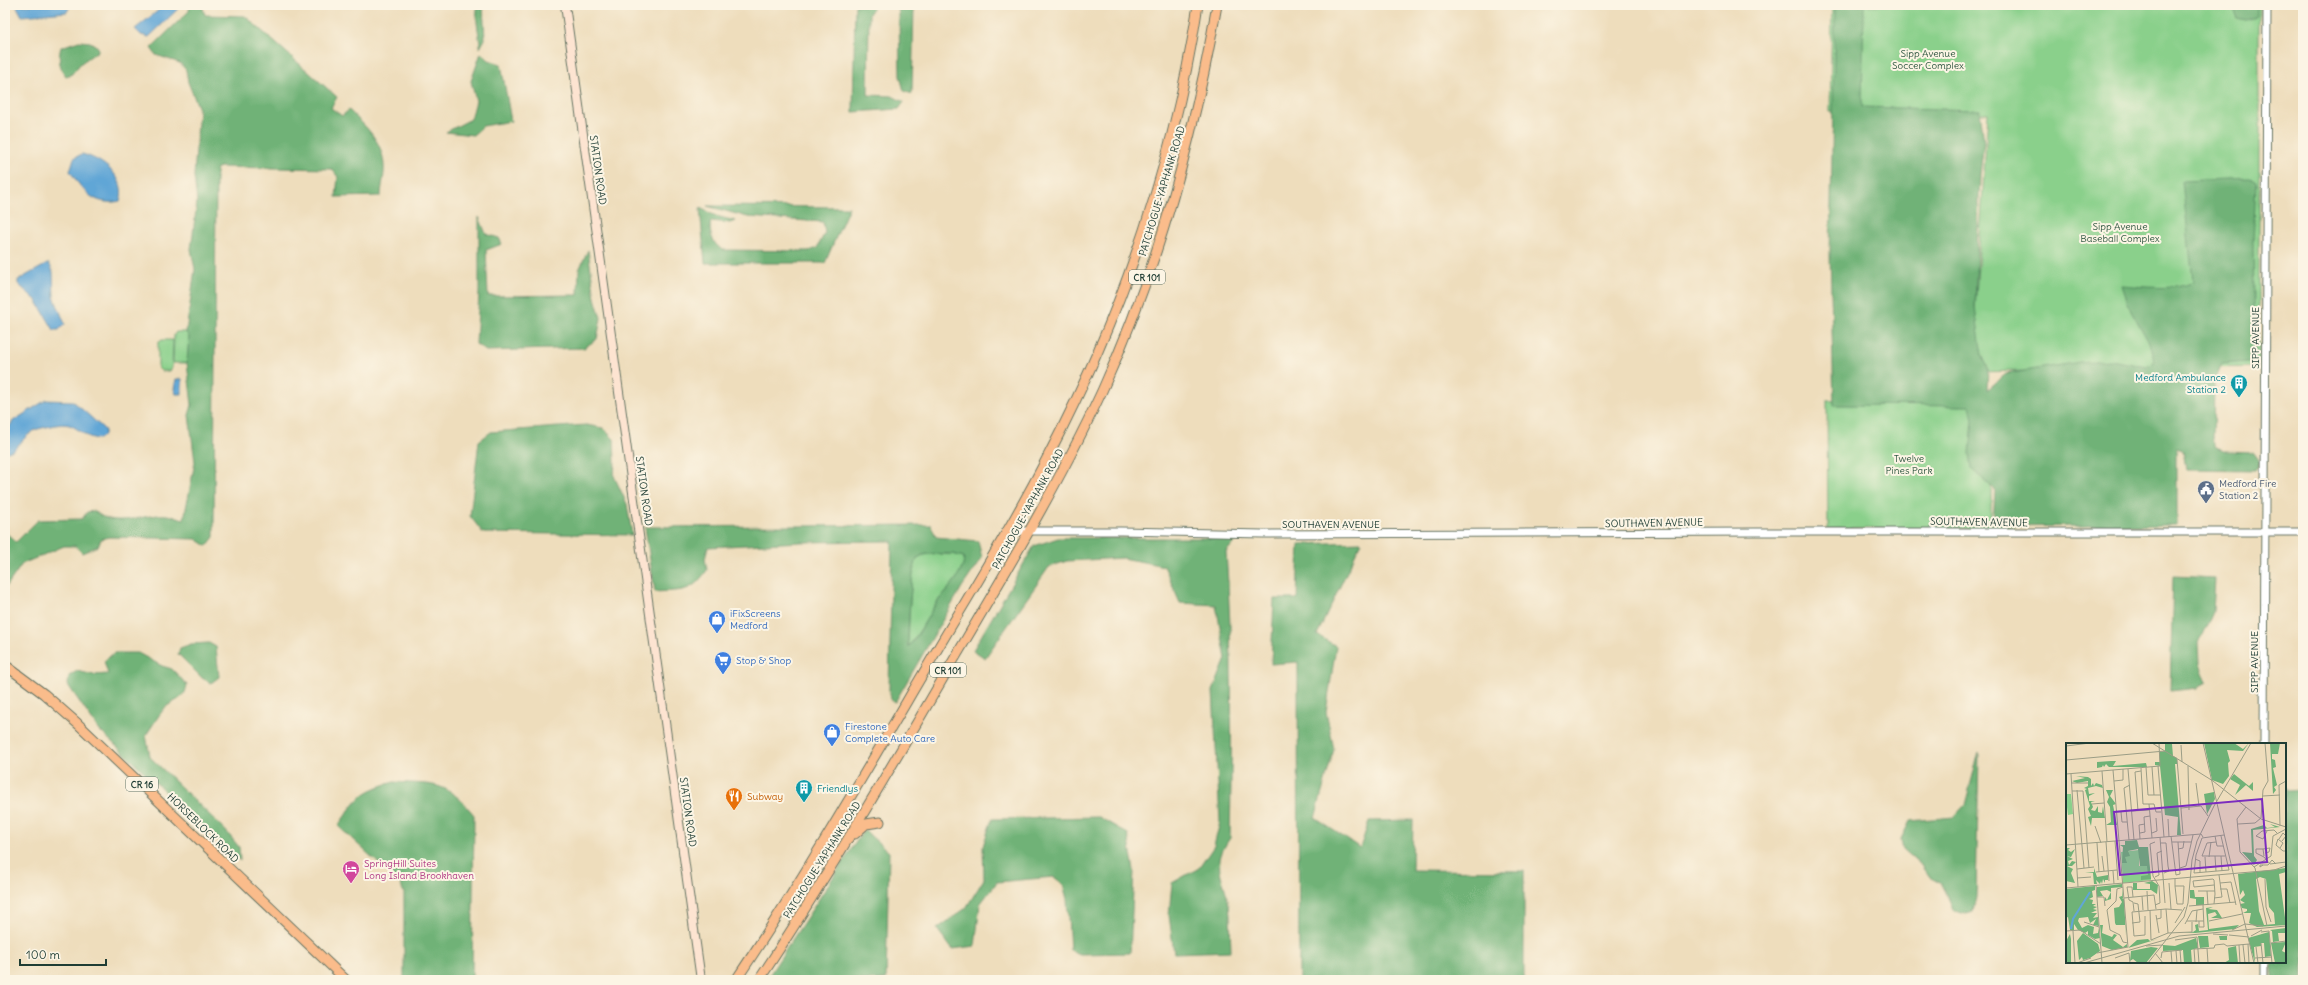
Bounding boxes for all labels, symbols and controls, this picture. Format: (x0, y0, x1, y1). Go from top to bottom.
park label: Sipp Avenue Soccer Complex (1892, 47, 1964, 72)
street label: PATCHOGUE-YAPHANK ROAD (1136, 124, 1188, 258)
street label: STATION ROAD (587, 134, 609, 206)
park label: Sipp Avenue Baseball Complex (2080, 220, 2160, 245)
road number: CR 101 (1129, 270, 1165, 284)
street label: SIPP AVENUE (2249, 307, 2262, 369)
place label: Medford Ambulance Station 2 (2135, 371, 2227, 396)
building icon: Medford Ambulance Station 2 (2229, 373, 2249, 398)
street label: PATCHOGUE-YAPHANK ROAD (989, 447, 1067, 571)
park label: Twelve Pines Park (1885, 452, 1933, 477)
street label: STATION ROAD (633, 455, 655, 527)
place label: Medford Fire Station 2 (2219, 477, 2276, 502)
public building icon: Medford Fire Station 2 (2196, 479, 2216, 504)
street label: SOUTHAVEN AVENUE (1930, 515, 2028, 529)
street label: SOUTHAVEN AVENUE (1605, 516, 1703, 530)
street label: SOUTHAVEN AVENUE (1282, 518, 1380, 531)
place label: iFixScreens Medford (730, 607, 781, 632)
shop icon: iFixScreens Medford (707, 609, 727, 634)
street label: SIPP AVENUE (2248, 631, 2261, 693)
supermarket icon: Stop & Shop (713, 650, 733, 675)
place label: Stop & Shop (736, 654, 791, 667)
road number: CR 101 (930, 663, 966, 677)
place label: Firestone Complete Auto Care (845, 720, 935, 745)
shop icon: Firestone Complete Auto Care (822, 722, 842, 747)
inset map (2066, 743, 2286, 963)
street label: STATION ROAD (677, 776, 699, 848)
road number: CR 16 (126, 777, 158, 791)
building icon: Friendlys (794, 778, 814, 803)
place label: Friendlys (817, 782, 859, 795)
restaurant icon: Subway (724, 786, 744, 811)
street label: HORSEBLOCK ROAD (164, 790, 242, 866)
place label: Subway (747, 790, 783, 803)
street label: PATCHOGUE-YAPHANK ROAD (781, 799, 863, 921)
place label: SpringHill Suites Long Island Brookhaven (364, 857, 474, 882)
hotel icon: SpringHill Suites Long Island Brookhaven (341, 859, 361, 884)
scale bar (20, 941, 106, 967)
text: 100 m (26, 947, 60, 962)

